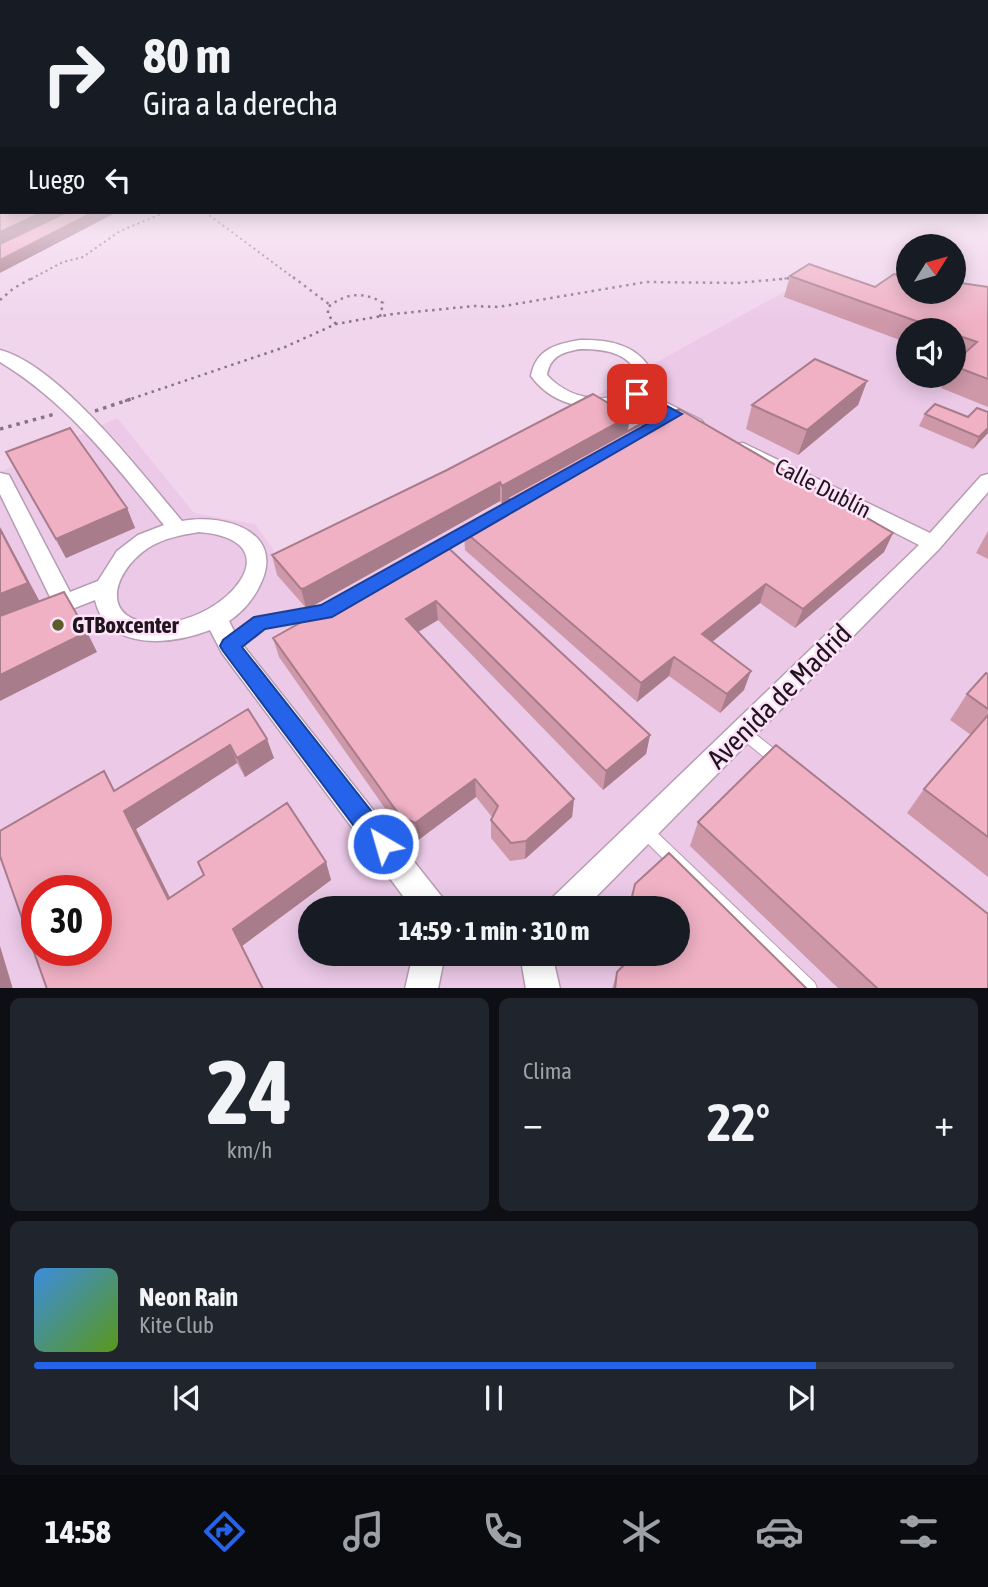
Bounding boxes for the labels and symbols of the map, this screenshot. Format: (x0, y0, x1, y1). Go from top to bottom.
north arrow (896, 234, 966, 304)
pin (607, 364, 667, 424)
street label: Calle Dublín (771, 453, 875, 523)
place label: GTBoxcenter (72, 612, 180, 638)
marker: GTBoxcenter (50, 617, 66, 633)
street label: Avenida de Madrid (700, 617, 858, 775)
position arrow (346, 807, 420, 881)
speed limit sign: 30 (21, 875, 112, 966)

